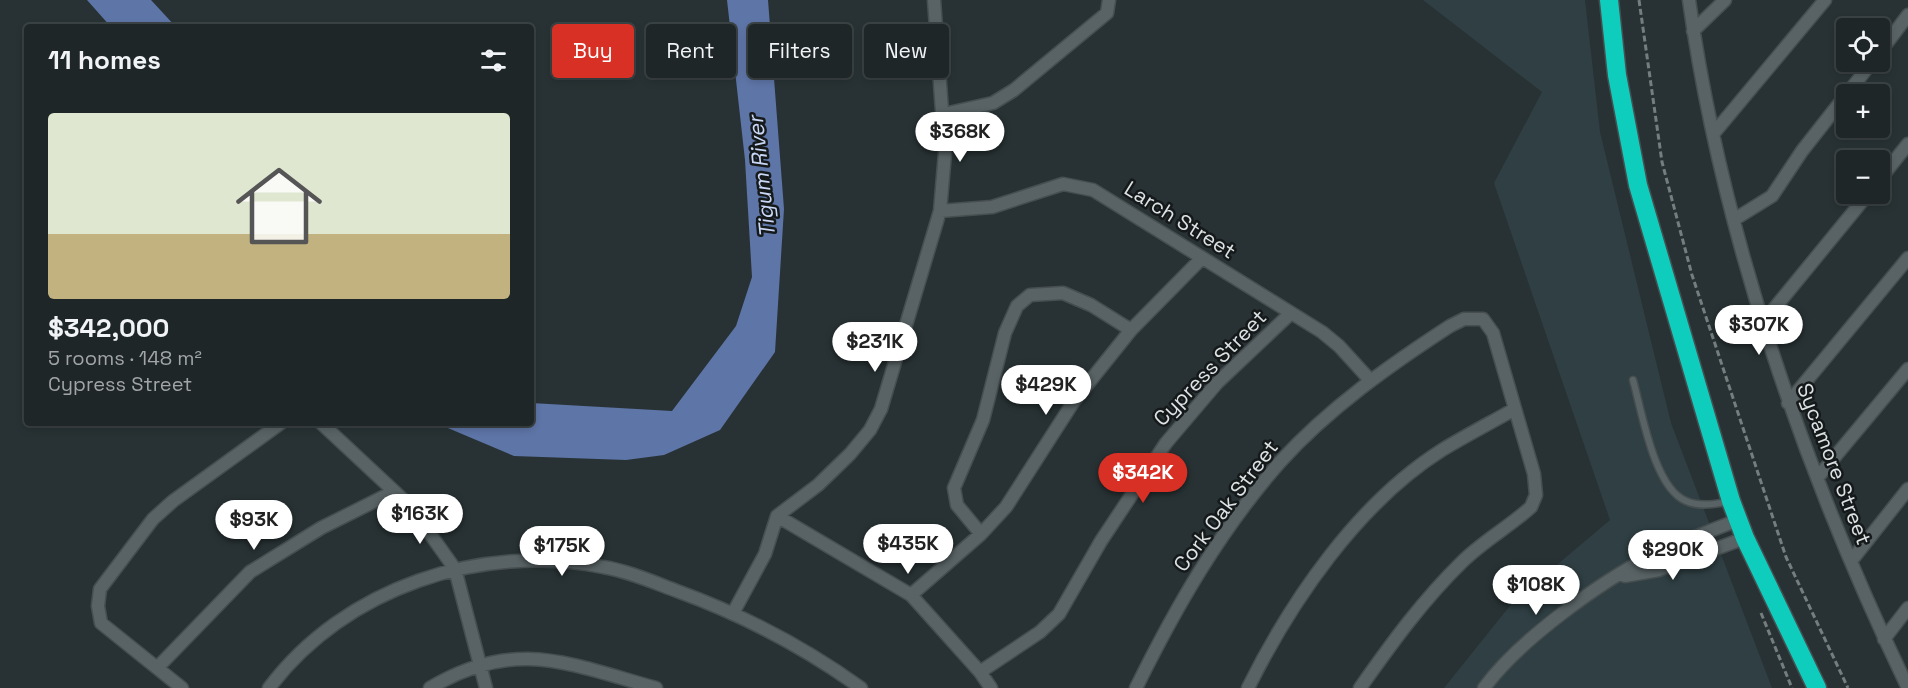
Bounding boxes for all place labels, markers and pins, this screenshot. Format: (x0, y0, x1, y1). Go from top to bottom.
pin: $368K (918, 112, 1002, 163)
pin: $307K (1717, 305, 1801, 356)
pin: $231K (833, 322, 917, 373)
pin: $429K (1004, 365, 1088, 416)
pin: $342K (1101, 453, 1185, 504)
pin: $163K (378, 494, 462, 545)
pin: $93K (218, 500, 290, 551)
pin: $435K (866, 524, 950, 575)
pin: $175K (520, 526, 604, 577)
pin: $290K (1631, 530, 1715, 581)
pin: $108K (1494, 565, 1578, 616)

